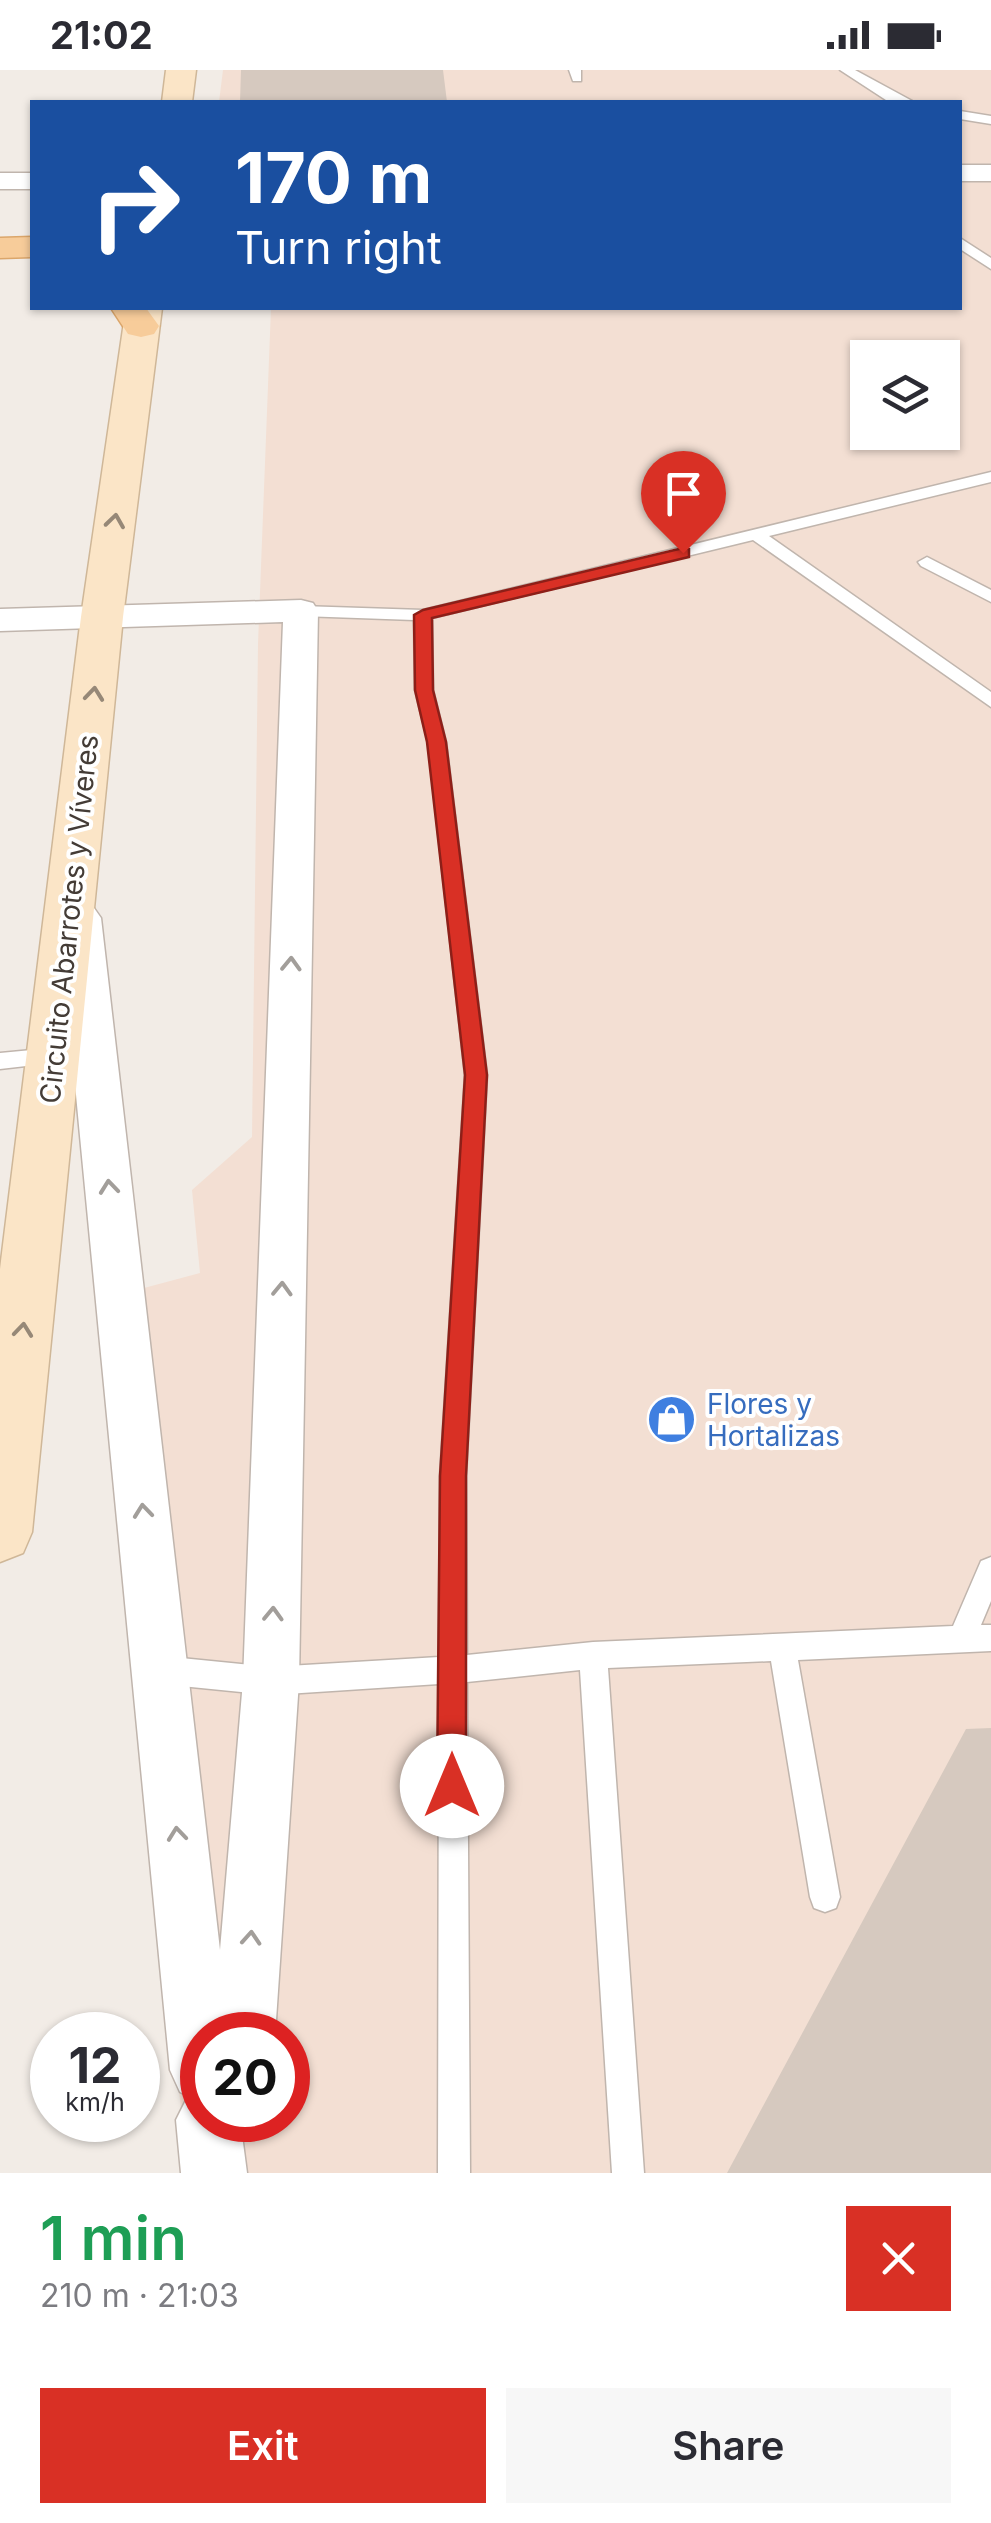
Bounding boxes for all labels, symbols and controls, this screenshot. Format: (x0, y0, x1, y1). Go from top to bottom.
text: 21:02 (50, 12, 153, 58)
text: 170 m (235, 135, 432, 220)
icon: right (70, 140, 200, 270)
text: Turn right (235, 220, 442, 275)
map controls (850, 340, 960, 450)
button: layers (850, 340, 960, 450)
pin (641, 451, 726, 554)
icon: arrive (656, 466, 711, 521)
one-way arrow (104, 512, 125, 528)
one-way arrow (83, 686, 104, 702)
street label: Circuito Abarrotes y Víveres (33, 733, 105, 1105)
one-way arrow (280, 955, 301, 971)
one-way arrow (99, 1179, 120, 1195)
one-way arrow (271, 1280, 292, 1296)
one-way arrow (12, 1322, 33, 1338)
place label: Flores y Hortalizas (707, 1387, 840, 1453)
shop icon: Flores y Hortalizas (646, 1394, 698, 1446)
one-way arrow (133, 1502, 154, 1518)
one-way arrow (262, 1605, 283, 1621)
position arrow (400, 1734, 504, 1838)
one-way arrow (167, 1825, 188, 1841)
one-way arrow (240, 1929, 262, 1945)
speed limit sign: 20 (180, 2012, 310, 2142)
text: 12 (68, 2035, 122, 2095)
text: km/h (65, 2087, 125, 2117)
text: 1 min (40, 2202, 187, 2274)
button: close (846, 2206, 951, 2311)
text: 210 m · 21:03 (40, 2276, 239, 2315)
button: Exit (40, 2388, 486, 2503)
button: Share (506, 2388, 951, 2503)

